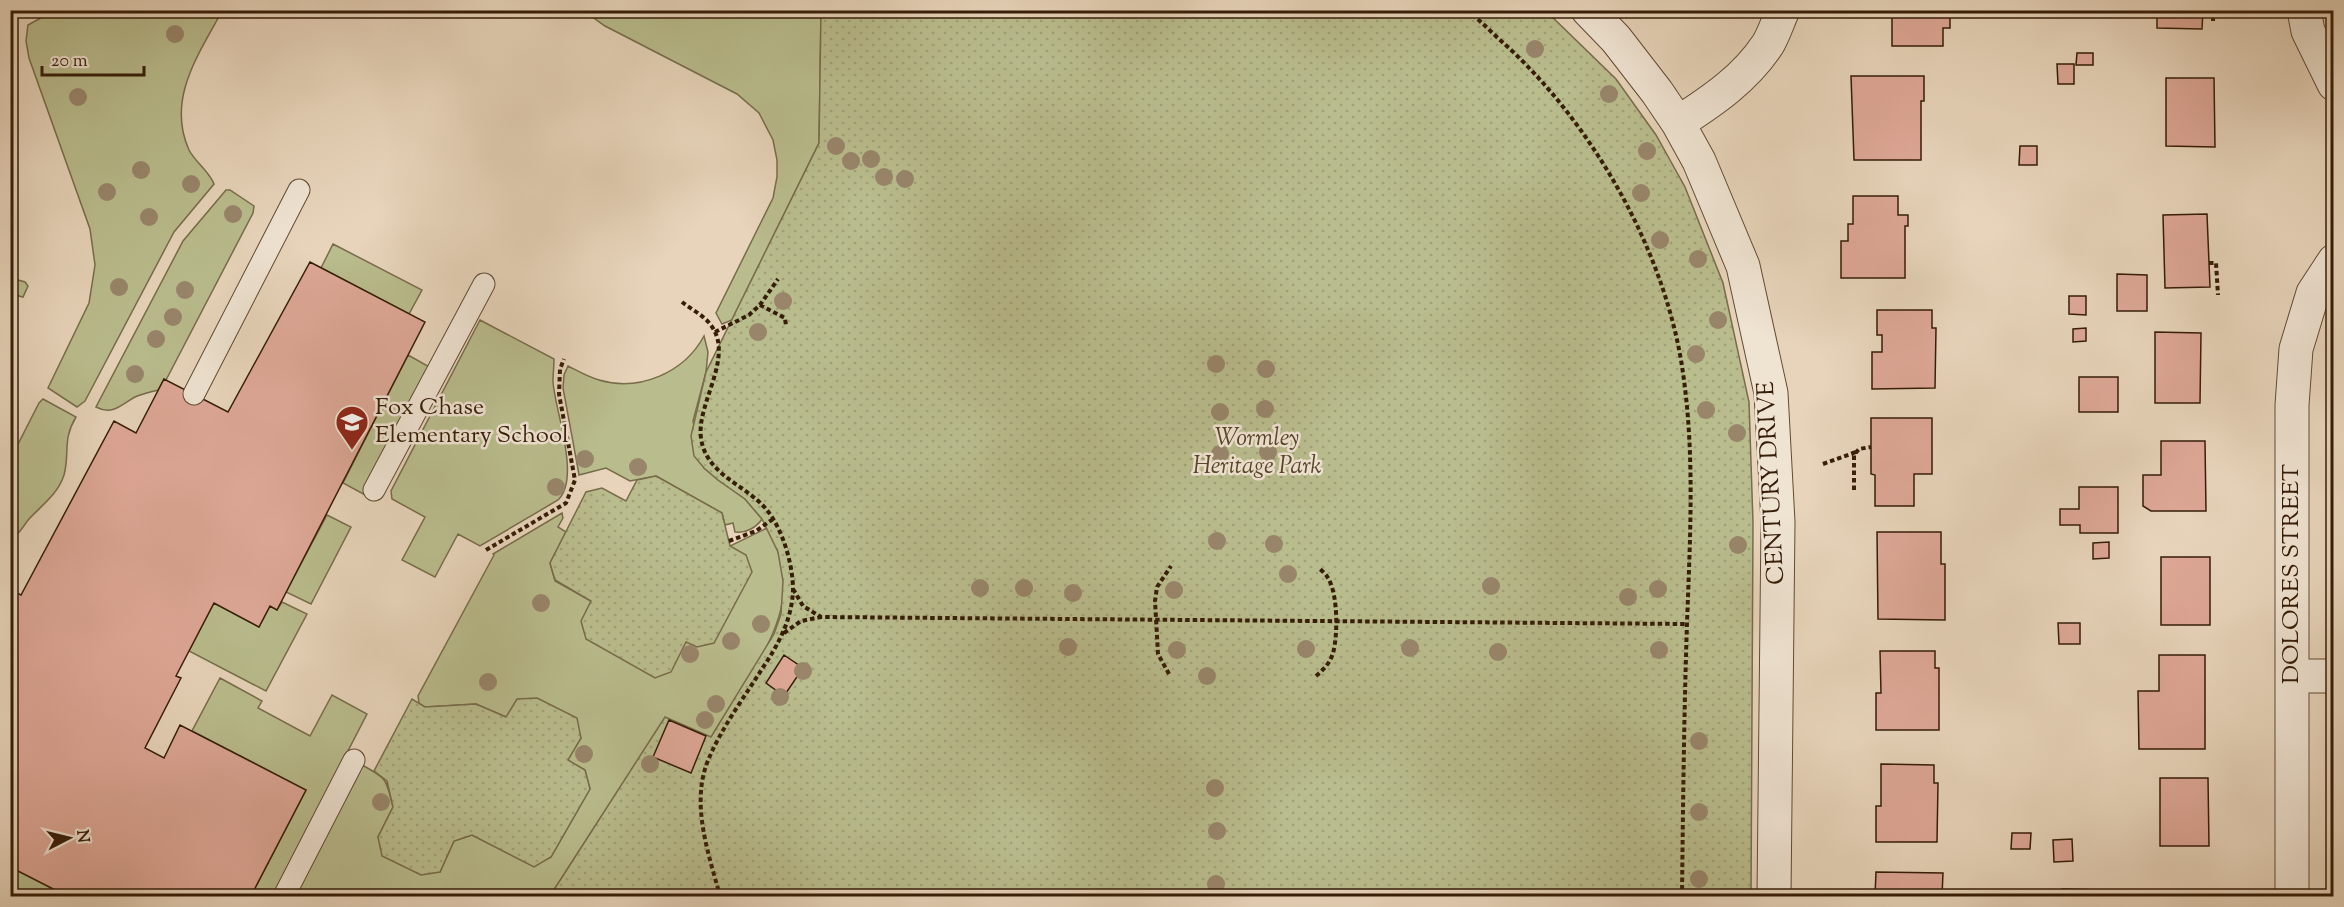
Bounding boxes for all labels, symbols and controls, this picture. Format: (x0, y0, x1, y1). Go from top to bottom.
scale bar (42, 39, 144, 77)
text: 20 m (51, 49, 88, 75)
street label: CENTURY DRIVE (1750, 380, 1794, 586)
place label: Fox Chase Elementary School (375, 391, 569, 453)
school or university icon: Fox Chase Elementary School (334, 404, 370, 451)
park label: Wormley Heritage Park (1193, 422, 1321, 484)
street label: DOLORES STREET (2275, 464, 2309, 684)
north arrow (39, 808, 99, 868)
text: N (69, 829, 94, 844)

